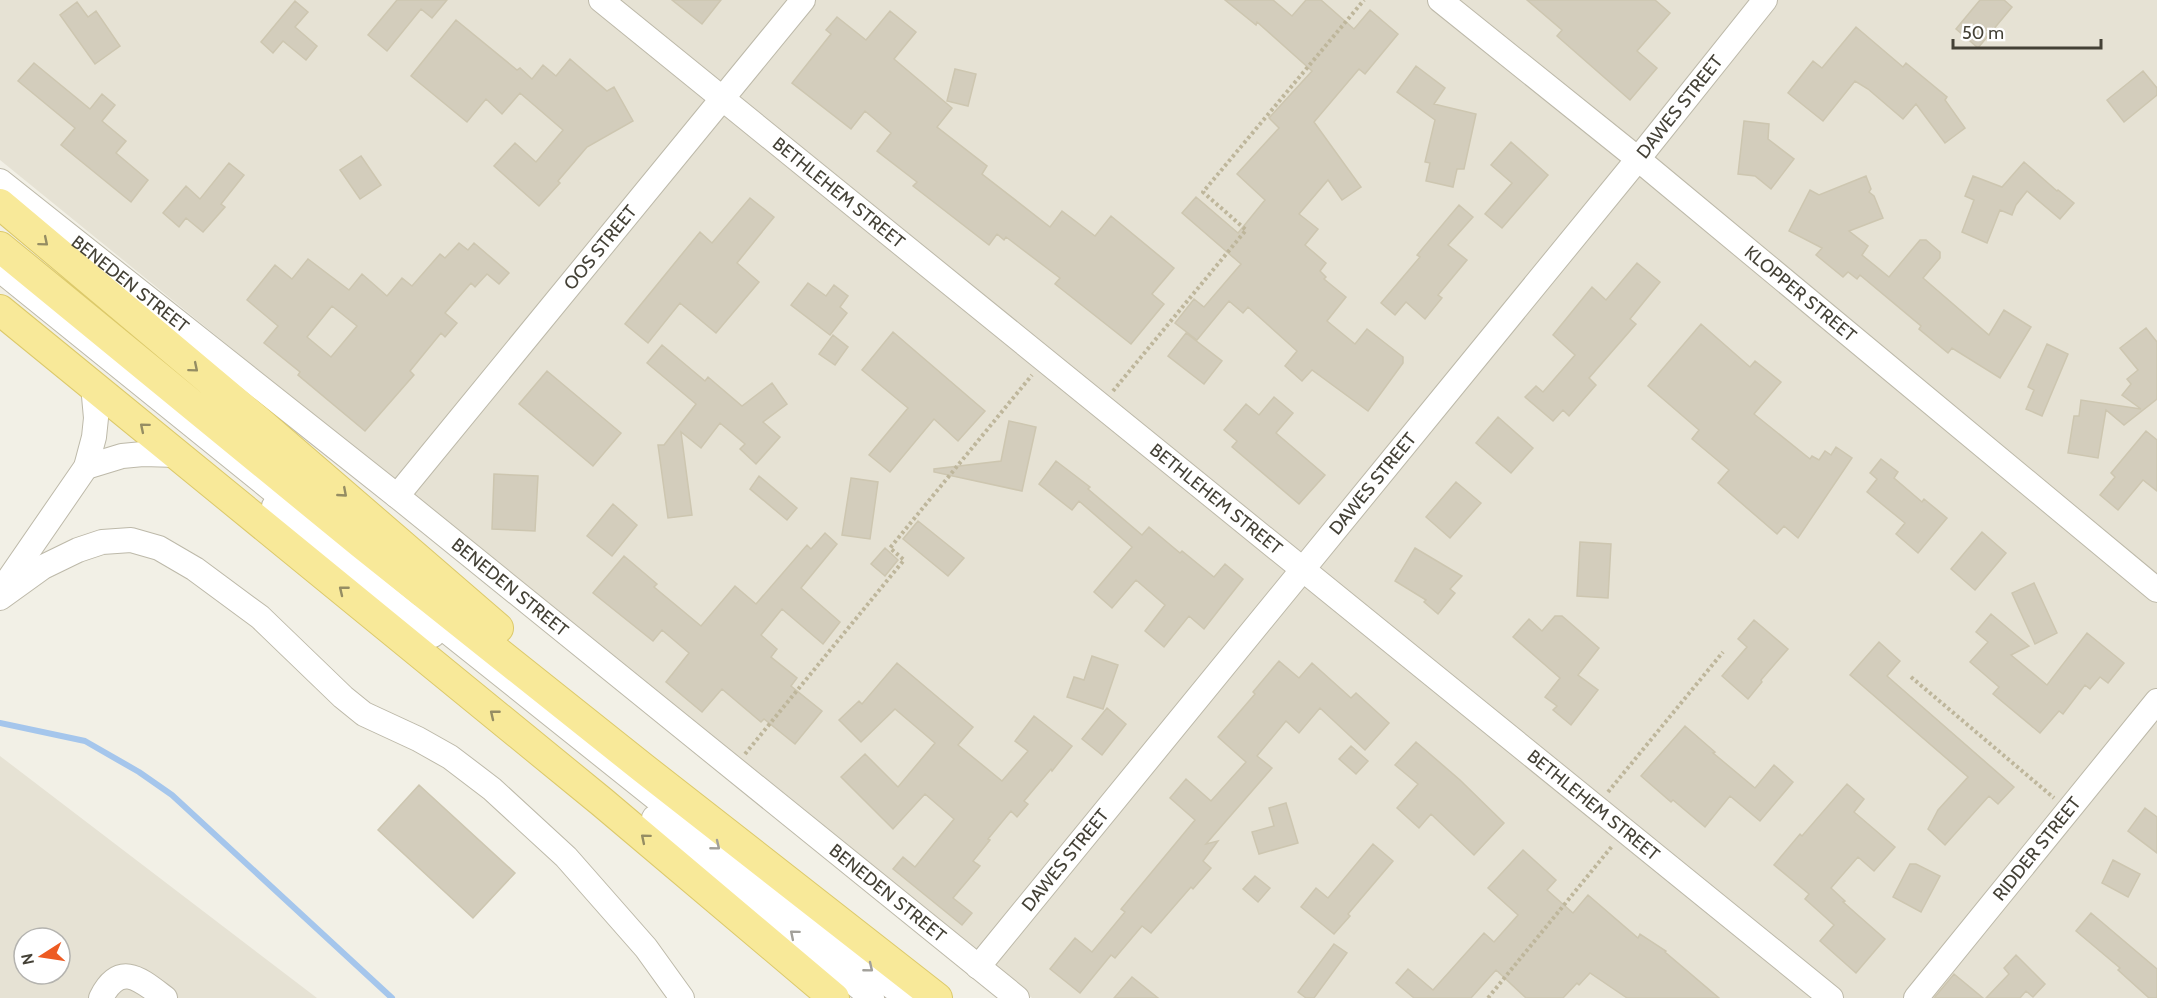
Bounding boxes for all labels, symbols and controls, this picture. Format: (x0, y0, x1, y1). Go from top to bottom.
scale bar (1953, 12, 2102, 50)
text: 50 m (1962, 22, 2004, 44)
street label: DAWES STREET (1632, 51, 1728, 163)
street label: BETHLEHEM STREET (768, 133, 910, 253)
street label: OOS STREET (559, 201, 642, 294)
street label: BENEDEN STREET (67, 231, 194, 338)
one-way arrow (38, 235, 49, 246)
street label: KLOPPER STREET (1740, 241, 1861, 347)
one-way arrow (187, 360, 198, 371)
one-way arrow (140, 423, 151, 434)
street label: DAWES STREET (1325, 428, 1421, 539)
street label: BETHLEHEM STREET (1145, 439, 1287, 559)
one-way arrow (336, 486, 347, 497)
street label: BENEDEN STREET (447, 534, 573, 641)
one-way arrow (339, 587, 350, 598)
one-way arrow (490, 710, 501, 721)
street label: BETHLEHEM STREET (1523, 745, 1664, 866)
street label: RIDDER STREET (1988, 792, 2086, 905)
street label: DAWES STREET (1017, 804, 1114, 916)
one-way arrow (641, 834, 652, 845)
one-way arrow (709, 839, 720, 850)
street label: BENEDEN STREET (825, 839, 951, 947)
north arrow (12, 926, 72, 986)
one-way arrow (790, 930, 801, 941)
text: N (17, 952, 38, 967)
one-way arrow (862, 961, 873, 972)

